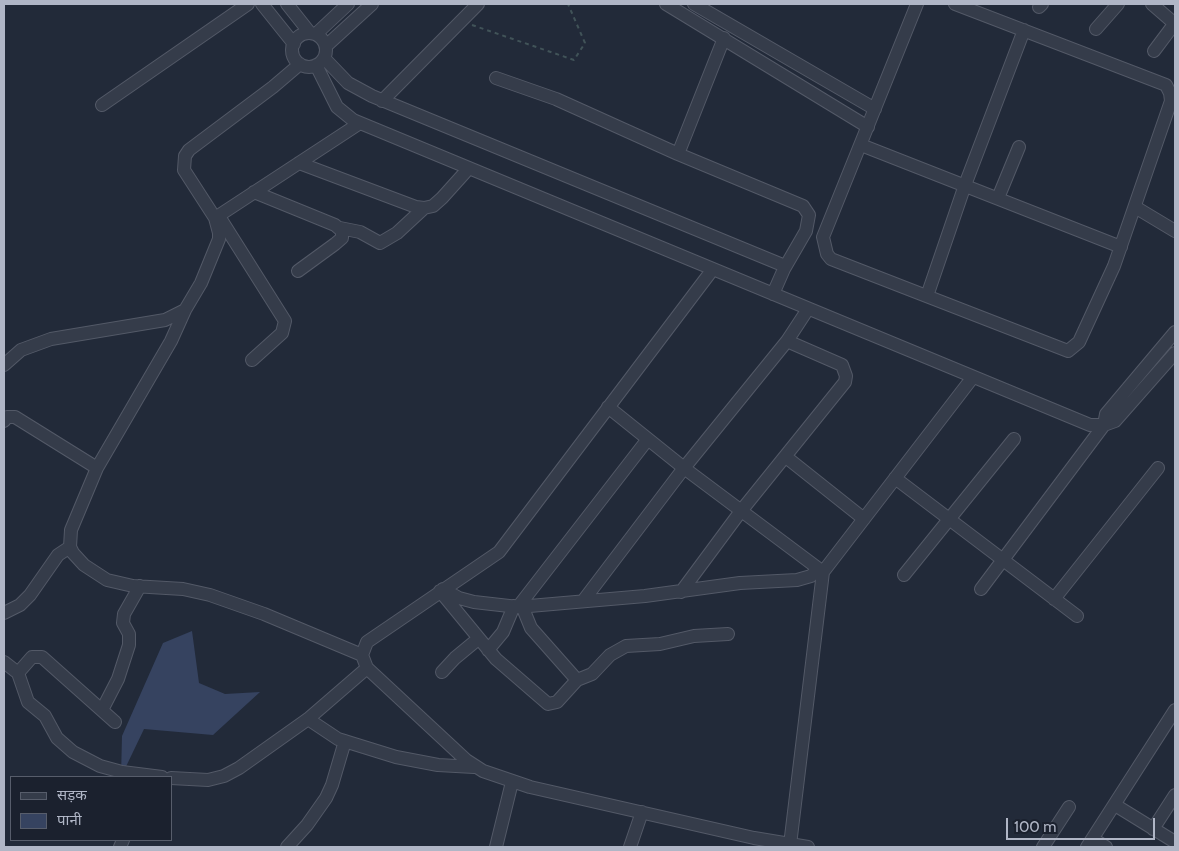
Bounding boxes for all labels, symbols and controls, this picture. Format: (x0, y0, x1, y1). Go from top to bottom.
legend (10, 776, 172, 841)
text: सड़क (57, 786, 87, 804)
scale bar (1009, 808, 1158, 840)
text: पानी (57, 811, 82, 829)
text: 100 m (1014, 818, 1056, 836)

